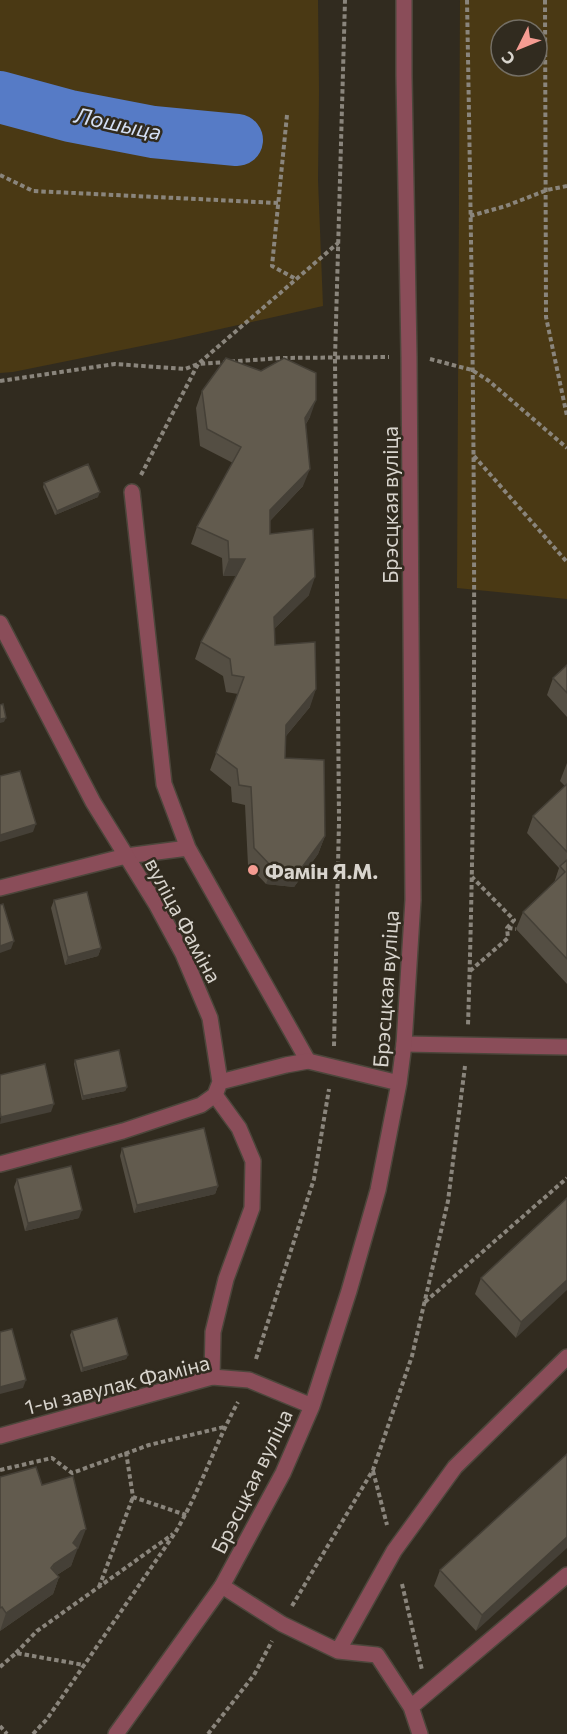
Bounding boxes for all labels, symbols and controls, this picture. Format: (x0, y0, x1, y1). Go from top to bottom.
north arrow (489, 18, 549, 78)
text: С (497, 48, 518, 69)
water label: Лошыца (71, 100, 164, 145)
street label: Брэсцкая вуліца (377, 426, 402, 584)
street label: вуліца Фаміна (141, 853, 227, 987)
place label: Фамін Я.М. (265, 858, 378, 883)
marker: Фамін Я.М. (246, 863, 260, 877)
street label: Брэсцкая вуліца (367, 909, 403, 1069)
street label: 1-ы завулак Фаміна (22, 1349, 212, 1419)
street label: Брэсцкая вуліца (205, 1405, 297, 1557)

